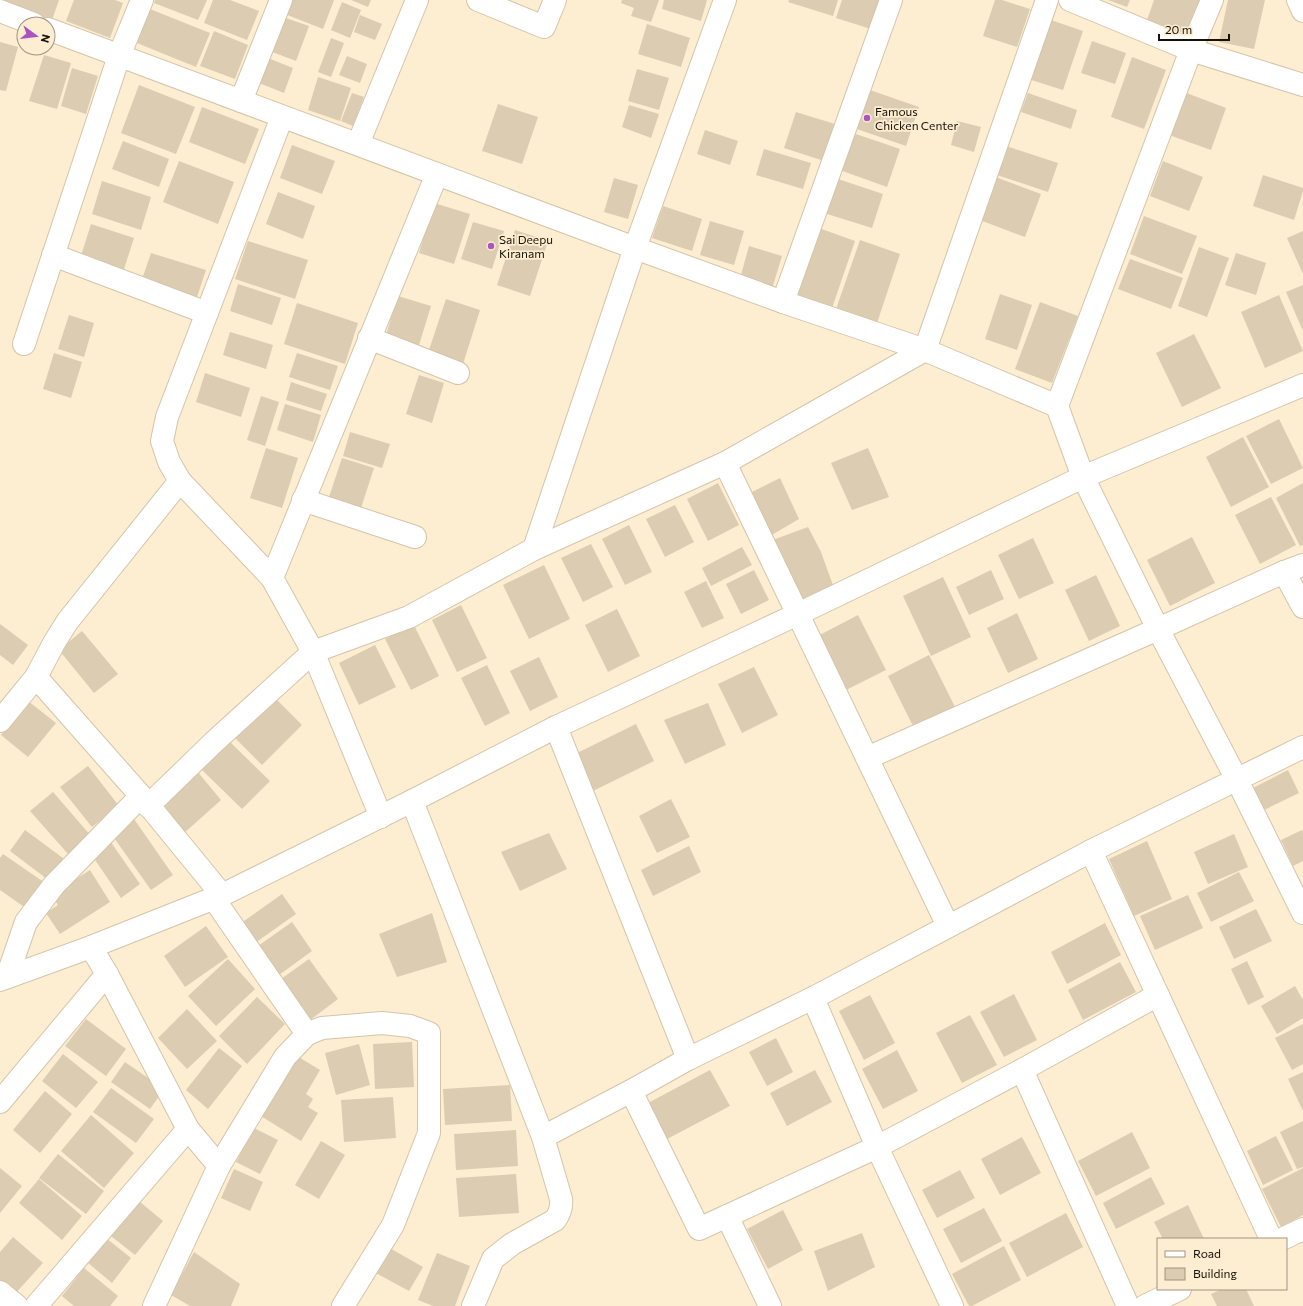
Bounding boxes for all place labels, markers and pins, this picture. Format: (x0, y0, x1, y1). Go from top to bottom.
place label: Famous Chicken Center (875, 104, 958, 132)
marker: Famous Chicken Center (862, 113, 872, 123)
place label: Sai Deepu Kiranam (499, 232, 553, 260)
marker: Sai Deepu Kiranam (486, 241, 496, 251)

